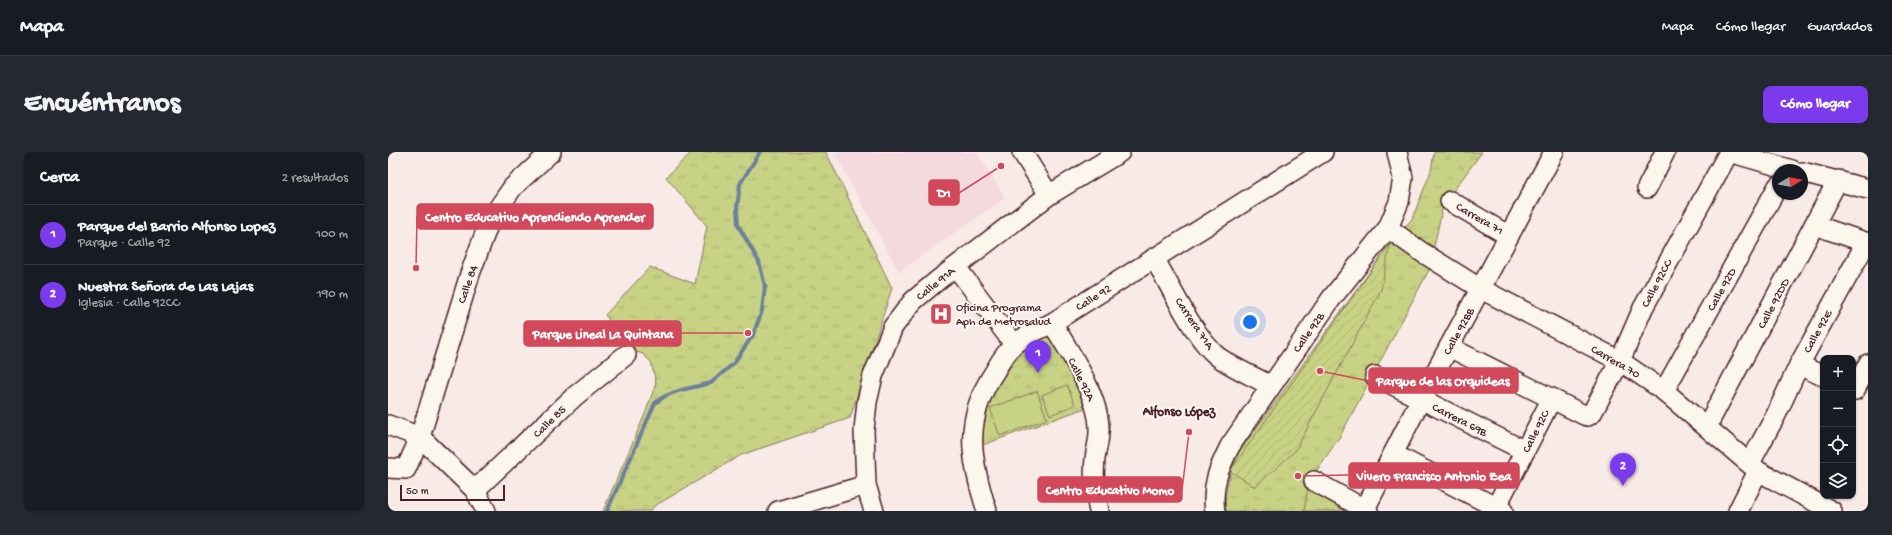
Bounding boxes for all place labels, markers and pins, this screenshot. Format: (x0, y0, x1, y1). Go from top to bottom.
callout: D1 (929, 180, 959, 205)
callout: Centro Educativo Aprendiendo Aprender (417, 204, 653, 229)
hospital icon: Oficina Programa Aph de Metrosalud (928, 301, 954, 327)
place label: Oficina Programa Aph de Metrosalud (956, 302, 1052, 330)
callout: Parque Lineal La Quintana (524, 321, 681, 346)
pin: 1 (1025, 340, 1051, 373)
callout: Parque de las Orquideas (1369, 368, 1518, 393)
pin: 2 (1610, 453, 1636, 486)
callout: Vivero Francisco Antonio Zea (1349, 463, 1519, 488)
callout: Centro Educativo Momo (1038, 477, 1182, 502)

